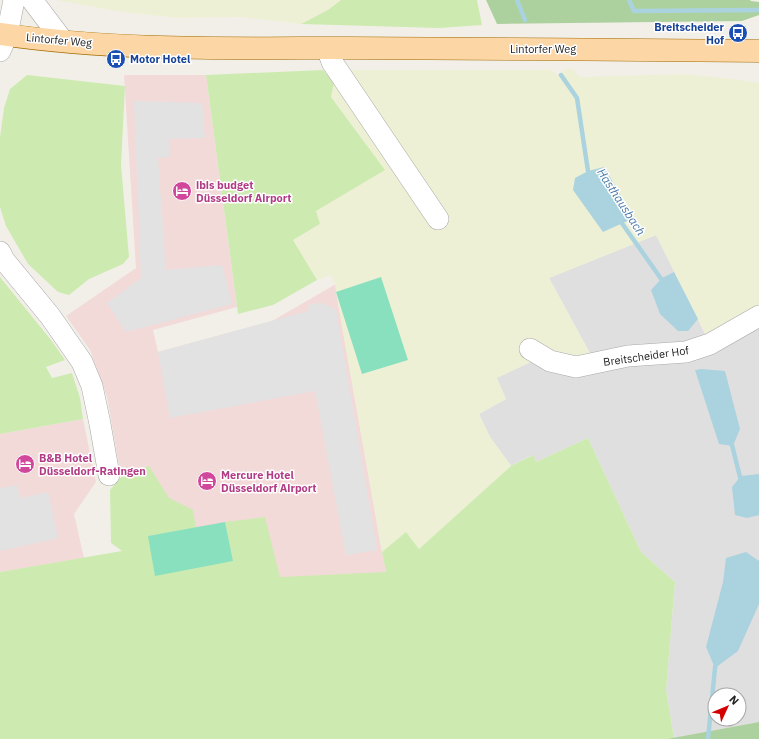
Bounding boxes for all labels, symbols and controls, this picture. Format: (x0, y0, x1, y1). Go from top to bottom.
place label: Breitscheider Hof (654, 20, 725, 47)
bus stop icon: Breitscheider Hof (727, 22, 749, 44)
street label: Lintorfer Weg (25, 30, 93, 50)
street label: Lintorfer Weg (510, 42, 576, 56)
bus stop icon: Motor Hotel (105, 48, 127, 70)
place label: Motor Hotel (130, 52, 191, 66)
water label: Hasthausbach (594, 165, 649, 238)
place label: ibis budget Düsseldorf Airport (196, 178, 291, 205)
hotel icon: ibis budget Düsseldorf Airport (171, 180, 193, 202)
street label: Breitscheider Hof (602, 343, 690, 369)
place label: B&B Hotel Düsseldorf-Ratingen (39, 451, 146, 478)
hotel icon: B&B Hotel Düsseldorf-Ratingen (14, 453, 36, 475)
place label: Mercure Hotel Düsseldorf Airport (221, 468, 316, 495)
hotel icon: Mercure Hotel Düsseldorf Airport (196, 470, 218, 492)
north arrow (707, 687, 747, 727)
text: N (726, 692, 742, 708)

